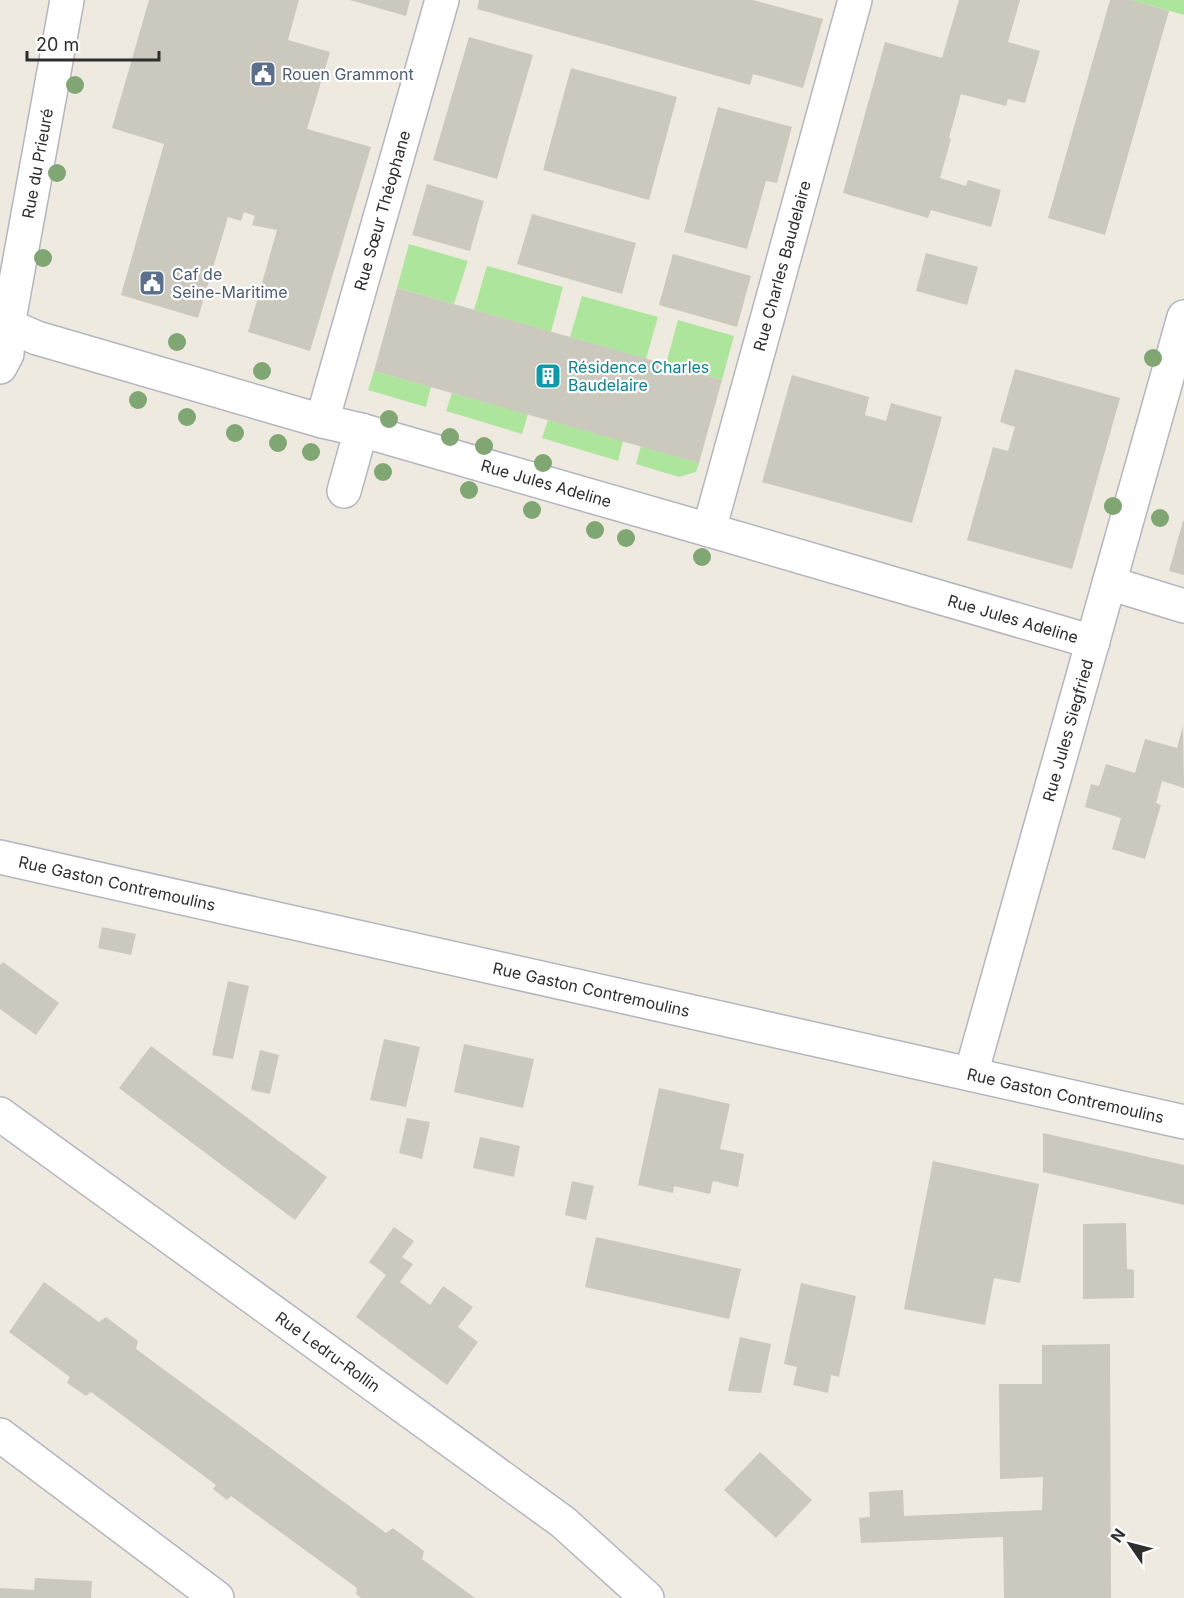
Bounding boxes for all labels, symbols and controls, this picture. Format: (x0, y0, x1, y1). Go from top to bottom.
scale bar (27, 24, 159, 62)
text: 20 m (36, 34, 79, 55)
public building icon: Rouen Grammont (248, 59, 278, 89)
place label: Rouen Grammont (282, 64, 414, 84)
street label: Rue du Prieuré (18, 107, 57, 220)
street label: Rue Sœur Théophane (350, 128, 414, 293)
street label: Rue Charles Baudelaire (749, 178, 815, 353)
place label: Caf de Seine-Maritime (172, 264, 288, 302)
public building icon: Caf de Seine-Maritime (137, 268, 167, 298)
place label: Résidence Charles Baudelaire (568, 357, 709, 395)
building icon: Résidence Charles Baudelaire (533, 361, 563, 391)
street label: Rue Jules Adeline (479, 455, 614, 512)
street label: Rue Jules Adeline (945, 590, 1081, 647)
street label: Rue Jules Siegfried (1038, 657, 1097, 804)
street label: Rue Gaston Contremoulins (17, 851, 218, 915)
street label: Rue Gaston Contremoulins (491, 958, 692, 1021)
street label: Rue Gaston Contremoulins (965, 1064, 1166, 1127)
street label: Rue Ledru-Rollin (272, 1307, 384, 1396)
north arrow (1100, 1514, 1160, 1574)
text: N (1106, 1525, 1129, 1546)

